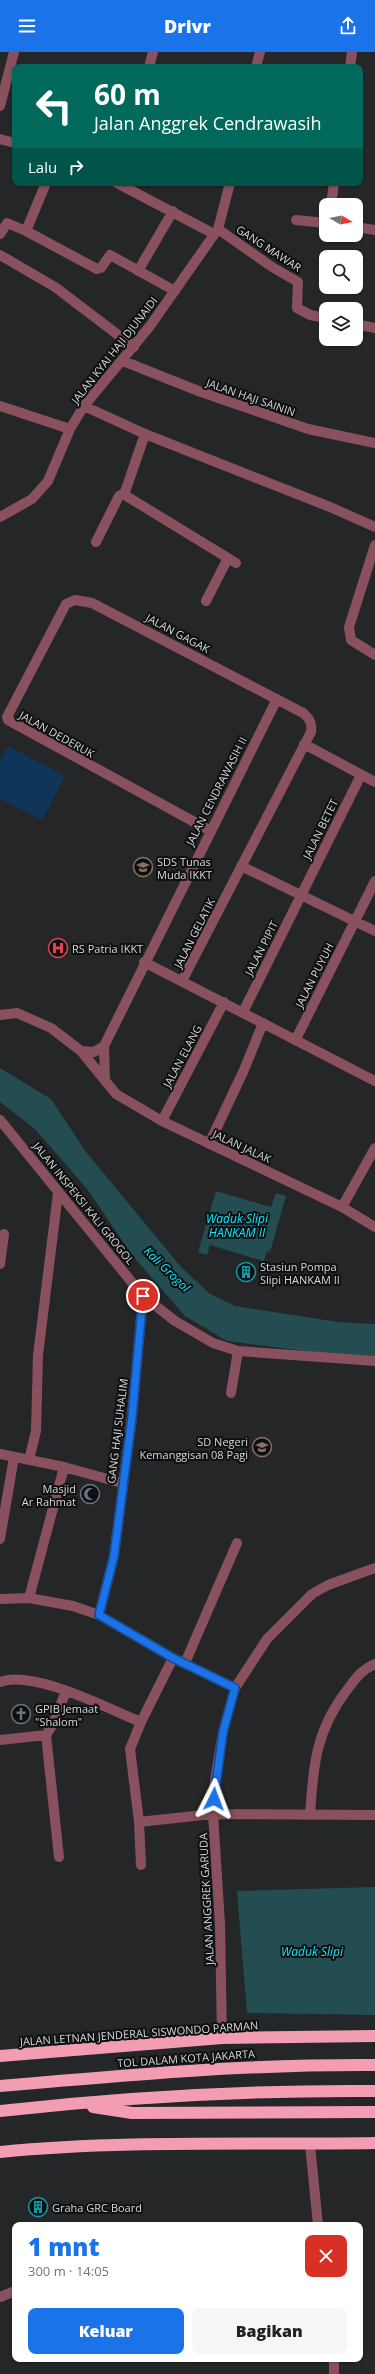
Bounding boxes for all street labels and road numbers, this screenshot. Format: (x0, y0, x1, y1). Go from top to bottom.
street label: GANG MAWAR (234, 221, 305, 275)
street label: JALAN KYAI HAJI DJUNAIDI (67, 293, 160, 407)
street label: JALAN HAJI SAININ (203, 374, 298, 419)
street label: JALAN GAGAK (143, 609, 213, 656)
street label: JALAN DEDERUK (16, 707, 97, 761)
street label: JALAN CENDRAWASIH II (182, 734, 250, 849)
street label: JALAN BETET (299, 796, 341, 862)
street label: JALAN GELATIK (170, 895, 218, 971)
street label: JALAN PIPIT (240, 918, 281, 979)
street label: JALAN PUYUH (291, 940, 337, 1011)
street label: JALAN ELANG (159, 1022, 205, 1091)
street label: JALAN JALAK (209, 1125, 274, 1166)
street label: JALAN INSPEKSI KALI GROGOL (29, 1138, 138, 1268)
street label: GANG HAJI SUHALIM (103, 1378, 131, 1484)
street label: JALAN ANGGREK GARUDA (195, 1833, 217, 1966)
street label: JALAN LETNAN JENDERAL SISWONDO PARMAN (18, 2017, 259, 2049)
street label: TOL DALAM KOTA JAKARTA (117, 2046, 255, 2070)

